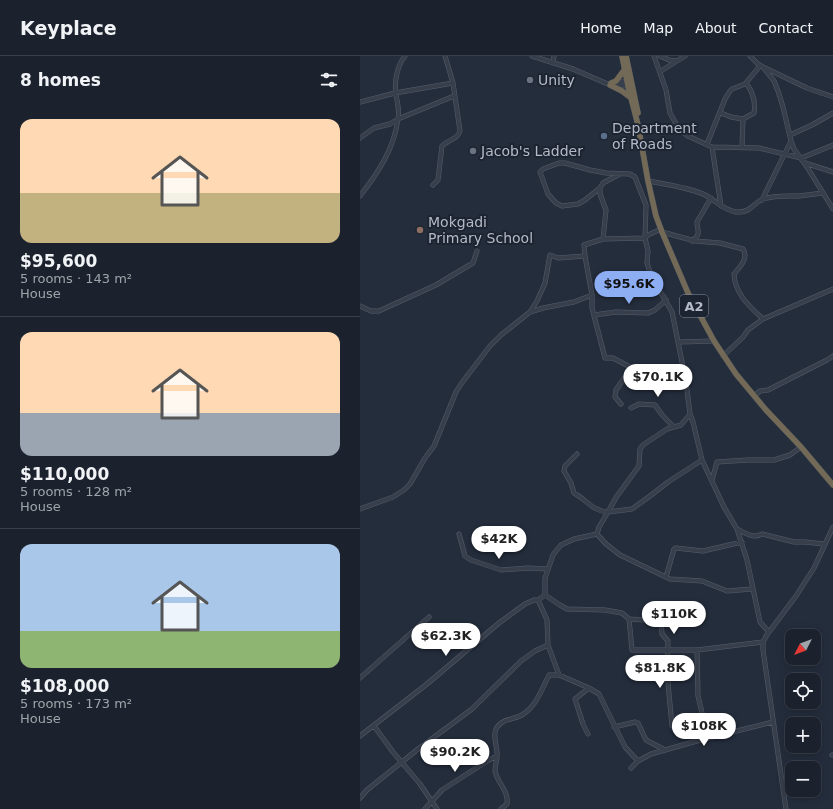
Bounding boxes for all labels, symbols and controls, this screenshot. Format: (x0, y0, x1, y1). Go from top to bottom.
text: Keyplace (20, 17, 117, 39)
text: Home (580, 20, 622, 36)
text: Map (644, 20, 673, 36)
text: About (695, 20, 737, 36)
text: Contact (759, 20, 813, 36)
icon: filters (318, 69, 340, 91)
text: 8 homes (20, 70, 101, 90)
place label: Unity (538, 72, 575, 88)
marker: Unity (525, 75, 535, 85)
place label: Department of Roads (612, 120, 697, 152)
marker: Department of Roads (599, 131, 609, 141)
place label: Jacob's Ladder (480, 143, 583, 159)
icon: home (144, 145, 216, 217)
marker: Jacob's Ladder (468, 146, 478, 156)
place label: Mokgadi Primary School (428, 214, 533, 246)
marker: Mokgadi Primary School (415, 225, 425, 235)
text: $95,600 (20, 251, 97, 271)
text: 5 rooms · 143 m² (20, 271, 132, 286)
pin: $95.6K (596, 271, 662, 305)
text: $95.6K (603, 276, 655, 291)
text: House (20, 286, 61, 301)
road number: A2 (680, 295, 708, 317)
icon: home (144, 358, 216, 430)
pin: $70.1K (625, 364, 691, 398)
text: $70.1K (632, 369, 684, 384)
text: $110,000 (20, 464, 109, 484)
text: 5 rooms · 128 m² (20, 484, 132, 499)
text: House (20, 499, 61, 514)
pin: $42K (475, 526, 523, 560)
text: $42K (480, 531, 518, 546)
icon: home (144, 570, 216, 642)
pin: $110K (646, 601, 702, 635)
text: $110K (651, 606, 697, 621)
pin: $62.3K (413, 623, 479, 657)
text: $62.3K (420, 628, 472, 643)
north arrow (785, 629, 821, 665)
map controls (785, 629, 821, 797)
pin: $81.8K (627, 655, 693, 689)
text: $81.8K (634, 660, 686, 675)
button: locate (785, 673, 821, 709)
text: $108,000 (20, 676, 109, 696)
text: 5 rooms · 173 m² (20, 696, 132, 711)
text: House (20, 711, 61, 726)
pin: $108K (676, 713, 732, 747)
button: + (785, 717, 821, 753)
text: $108K (681, 718, 727, 733)
pin: $90.2K (422, 739, 488, 773)
text: $90.2K (429, 744, 481, 759)
button: − (785, 761, 821, 797)

